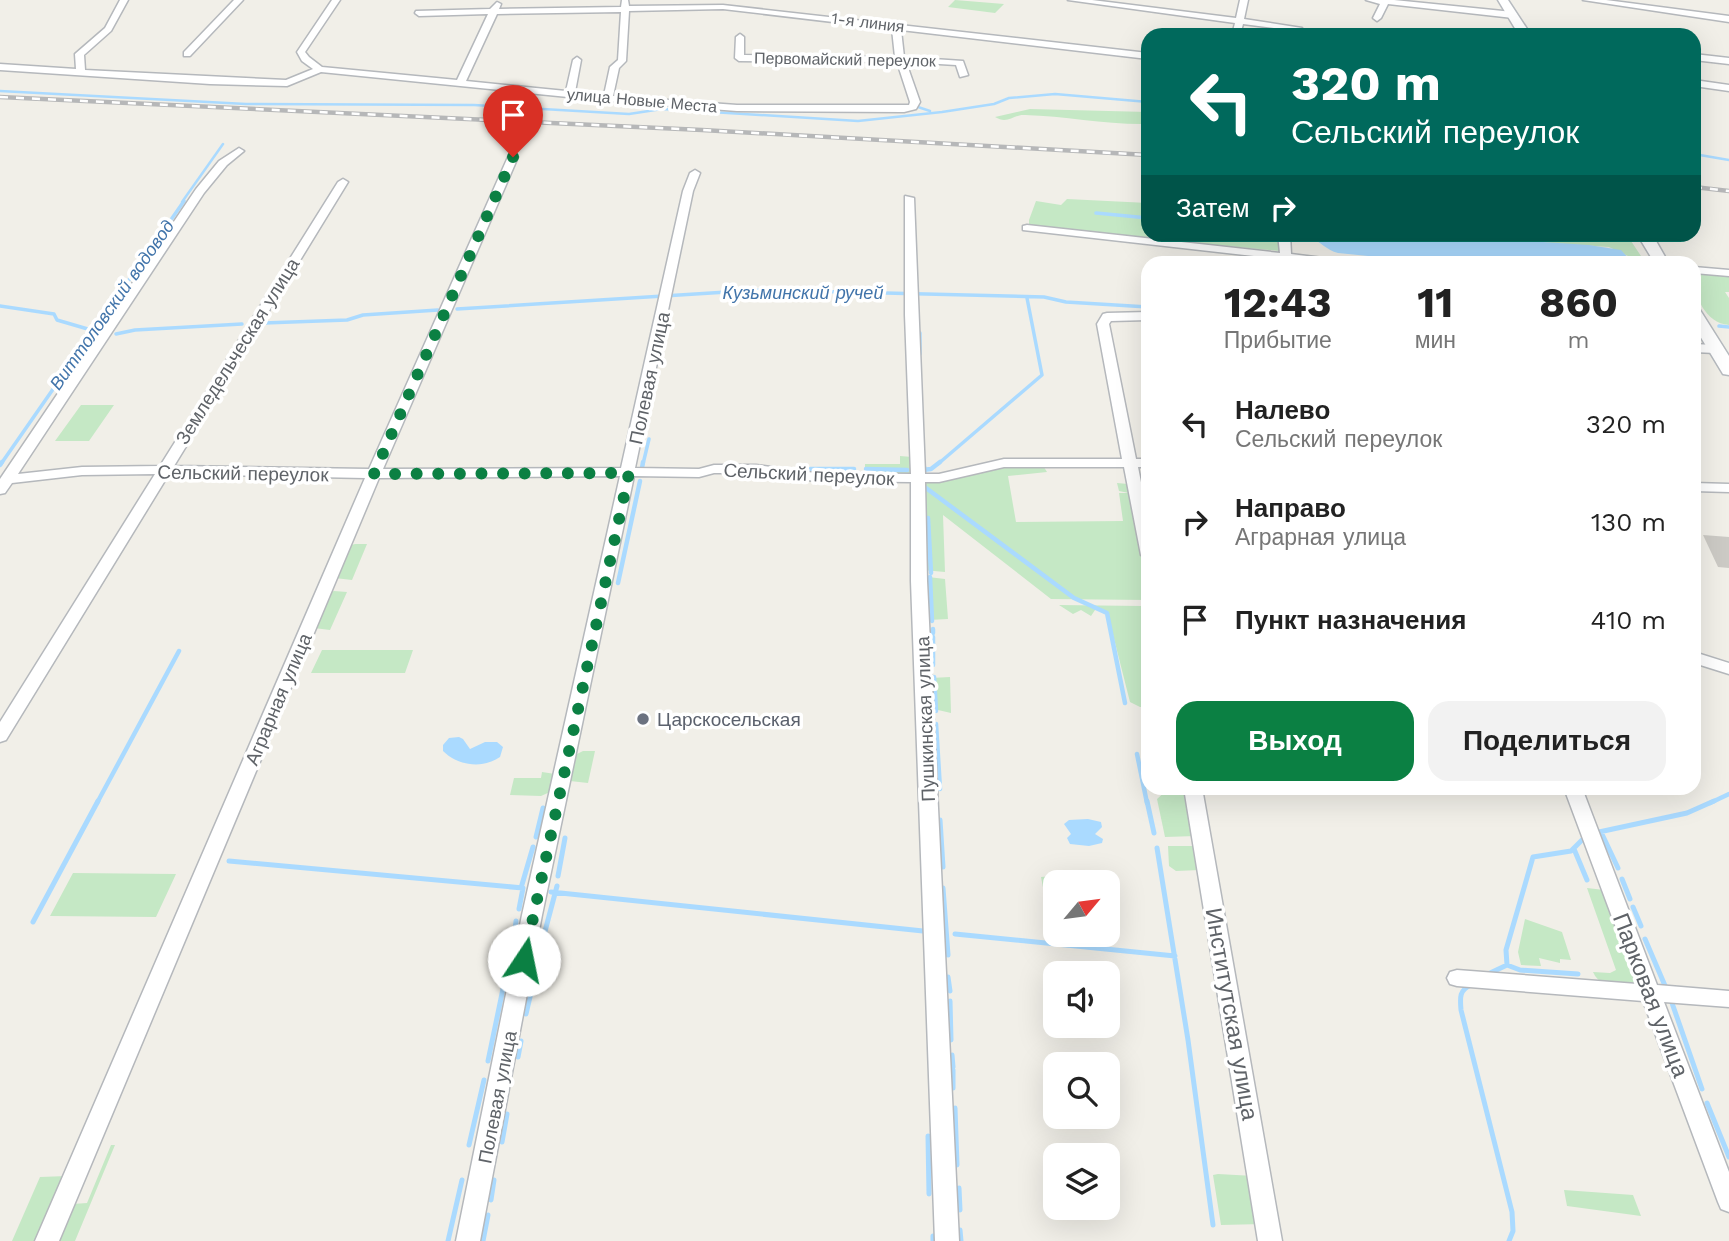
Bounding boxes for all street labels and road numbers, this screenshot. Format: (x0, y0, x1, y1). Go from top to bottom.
street label: 1-я линия (830, 9, 905, 36)
street label: Первомайский переулок (754, 48, 937, 71)
street label: улица Новые Места (566, 84, 718, 117)
street label: Земледельческая улица (171, 253, 304, 449)
street label: Полевая улица (624, 309, 675, 446)
street label: Сельский переулок (723, 459, 896, 490)
street label: Сельский переулок (157, 461, 329, 487)
street label: Аграрная улица (240, 629, 317, 769)
street label: Пушкинская улица (911, 635, 940, 802)
street label: Институтская улица (1200, 906, 1264, 1123)
street label: Парковая улица (1607, 909, 1694, 1081)
street label: Полевая улица (473, 1028, 522, 1166)

